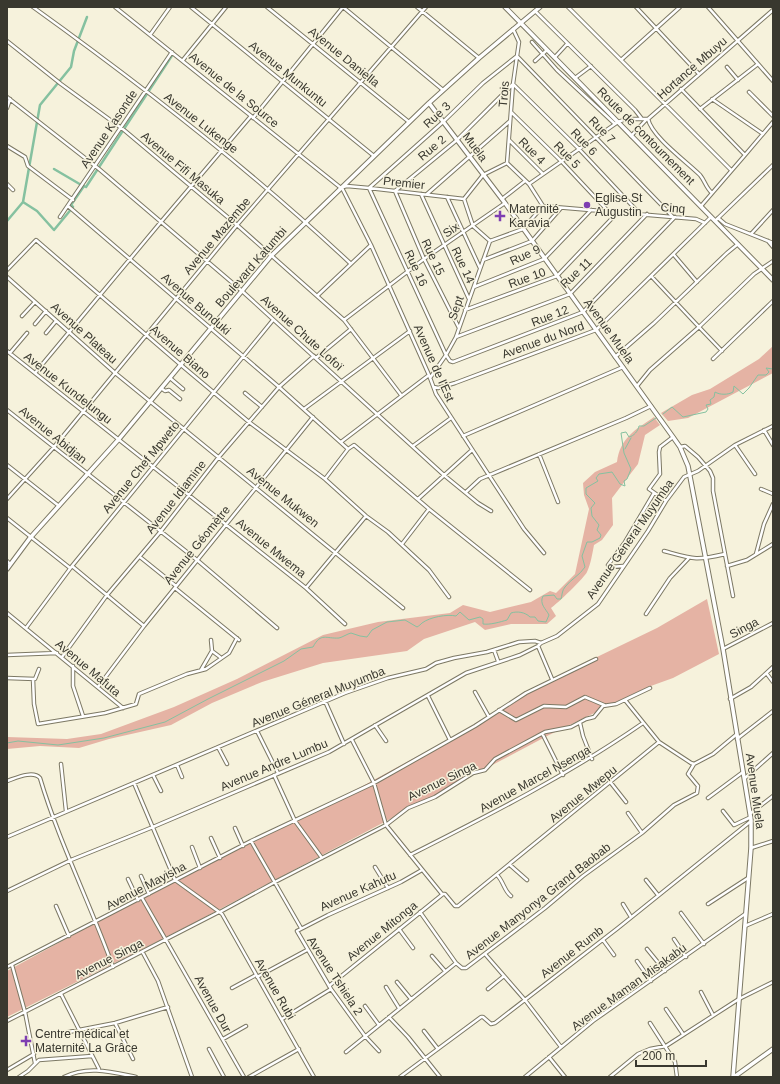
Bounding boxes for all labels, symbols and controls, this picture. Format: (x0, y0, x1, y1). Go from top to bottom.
street label: Avenue Daniella (306, 24, 383, 90)
street label: Hortance Mbuyu (654, 34, 730, 102)
street label: Avenue Munkuntu (246, 38, 330, 110)
street label: Avenue de la Source (186, 50, 282, 131)
street label: Trois (496, 80, 512, 108)
street label: Route de contournement (594, 84, 698, 188)
street label: Avenue Kasonde (78, 87, 140, 171)
street label: Avenue Lukenge (161, 90, 241, 156)
street label: Rue 3 (421, 99, 454, 131)
street label: Rue 7 (586, 114, 618, 147)
street label: Rue 6 (568, 126, 600, 159)
street label: Avenue Fifi Masuka (138, 129, 228, 207)
street label: Muela (460, 130, 491, 165)
street label: Rue 2 (415, 132, 449, 164)
street label: Rue 4 (516, 135, 548, 167)
street label: Rue 5 (551, 139, 583, 172)
street label: Premier (382, 174, 426, 192)
place label: Eglise St Augustin (595, 191, 643, 219)
street label: Avenue Mazembe (181, 194, 254, 277)
marker: Eglise St Augustin (582, 200, 592, 210)
street label: Cinq (660, 200, 686, 216)
place label: Maternité Karavia (509, 202, 559, 230)
marker: Maternité Karavia (494, 210, 506, 222)
street label: Six (440, 219, 462, 241)
street label: Boulevard Katumbi (212, 224, 290, 310)
street label: Rue 15 (418, 237, 448, 278)
street label: Rue 9 (508, 242, 543, 268)
street label: Rue 14 (448, 245, 478, 286)
street label: Rue 16 (401, 248, 431, 289)
street label: Rue 11 (557, 255, 595, 291)
street label: Rue 10 (506, 265, 548, 291)
street label: Avenue Bunduki (159, 270, 233, 338)
street label: Avenue Chute Lofoï (258, 292, 347, 374)
street label: Sept (445, 293, 467, 322)
street label: Avenue Muela (581, 296, 637, 366)
street label: Avenue Plateau (48, 300, 120, 366)
street label: Rue 12 (529, 302, 571, 329)
street label: Avenue du Nord (500, 319, 586, 361)
street label: Avenue Biano (147, 322, 213, 382)
street label: Avenue de l'Est (411, 322, 458, 404)
street label: Avenue Kundelungu (21, 349, 115, 427)
street label: Avenue Abidjan (16, 403, 90, 467)
street label: Avenue Chef Mpweto (100, 418, 183, 516)
street label: Avenue Idiamine (143, 457, 209, 536)
street label: Avenue Mukwen (244, 464, 322, 530)
street label: Avenue Géneral Muyumba (583, 476, 677, 601)
street label: Avenue Géomètre (161, 503, 233, 587)
street label: Avenue Mwema (233, 516, 309, 581)
street label: Singa (727, 614, 761, 641)
street label: Avenue Mafuta (53, 637, 124, 699)
street label: Avenue Géneral Muyumba (249, 664, 387, 730)
street label: Avenue Andre Lumbu (218, 736, 330, 794)
street label: Avenue Marcel Nsenga (477, 743, 593, 815)
street label: Avenue Muela (743, 752, 767, 830)
street label: Avenue Singa (405, 758, 479, 804)
street label: Avenue Mwepu (547, 763, 619, 825)
street label: Avenue Manyonya Grand Baobab (463, 840, 614, 962)
street label: Avenue Mayisha (104, 859, 189, 913)
street label: Avenue Kahutu (318, 868, 398, 914)
street label: Avenue Mitonga (344, 898, 420, 964)
street label: Avenue Rumb (538, 923, 606, 981)
street label: Avenue Tshiela 2 (304, 934, 366, 1018)
street label: Avenue Singa (73, 936, 146, 982)
street label: Avenue Maman Misakabu (569, 941, 689, 1033)
street label: Avenue Rubi (252, 956, 298, 1022)
street label: Avenue Dur (192, 973, 234, 1035)
place label: Centre médical et Maternité La Grâce (35, 1027, 138, 1055)
marker: Centre médical et Maternité La Grâce (20, 1035, 32, 1047)
scale bar (636, 1042, 706, 1068)
text: 200 m (642, 1049, 675, 1063)

